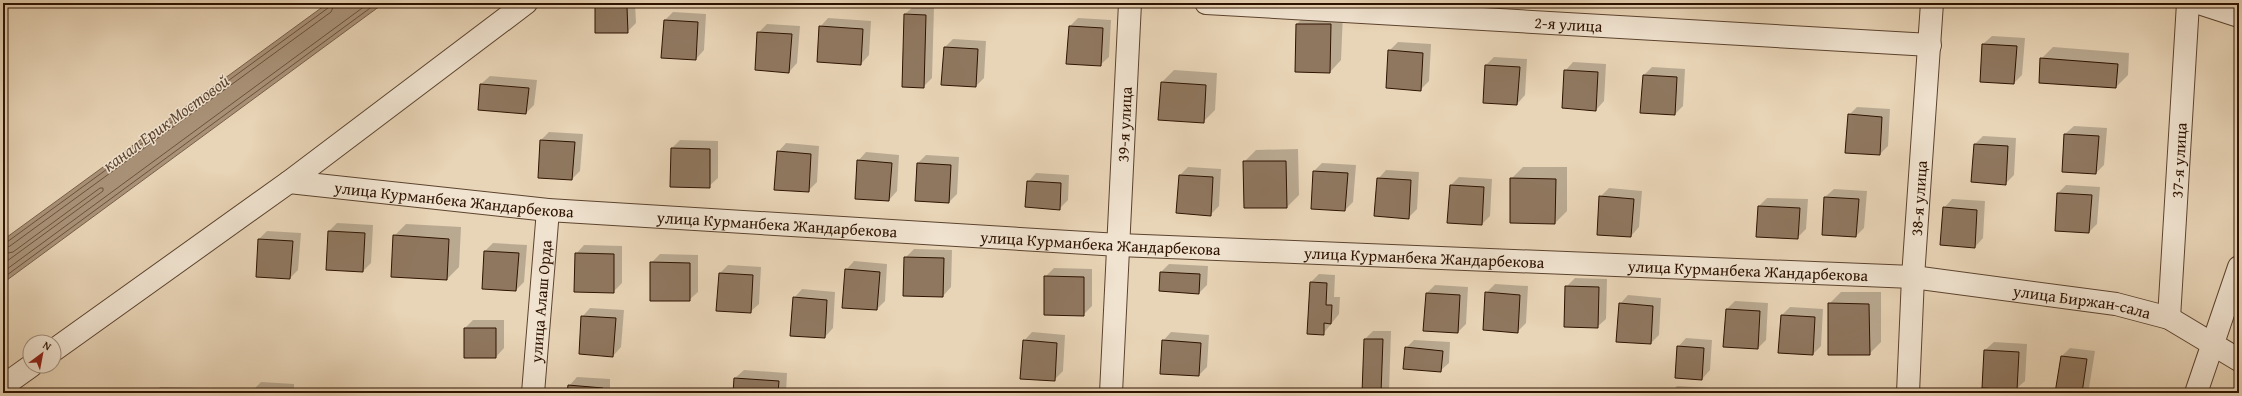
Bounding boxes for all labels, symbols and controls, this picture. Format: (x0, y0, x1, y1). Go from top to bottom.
street label: 2-я улица (1534, 10, 1603, 38)
water label: канал Ерик Мостовой (97, 68, 234, 177)
street label: 39-я улица (1110, 86, 1138, 163)
street label: 37-я улица (2164, 121, 2193, 199)
street label: 38-я улица (1904, 159, 1933, 237)
street label: улица Курманбека Жандарбекова (332, 175, 575, 224)
street label: улица Курманбека Жандарбекова (655, 205, 898, 243)
street label: улица Курманбека Жандарбекова (979, 224, 1222, 261)
street label: улица Алаш Орда (523, 239, 558, 365)
street label: улица Курманбека Жандарбекова (1302, 240, 1545, 274)
street label: улица Курманбека Жандарбекова (1626, 253, 1869, 287)
street label: улица Биржан-сала (2011, 278, 2154, 325)
north arrow (22, 334, 62, 374)
text: N (40, 337, 55, 355)

